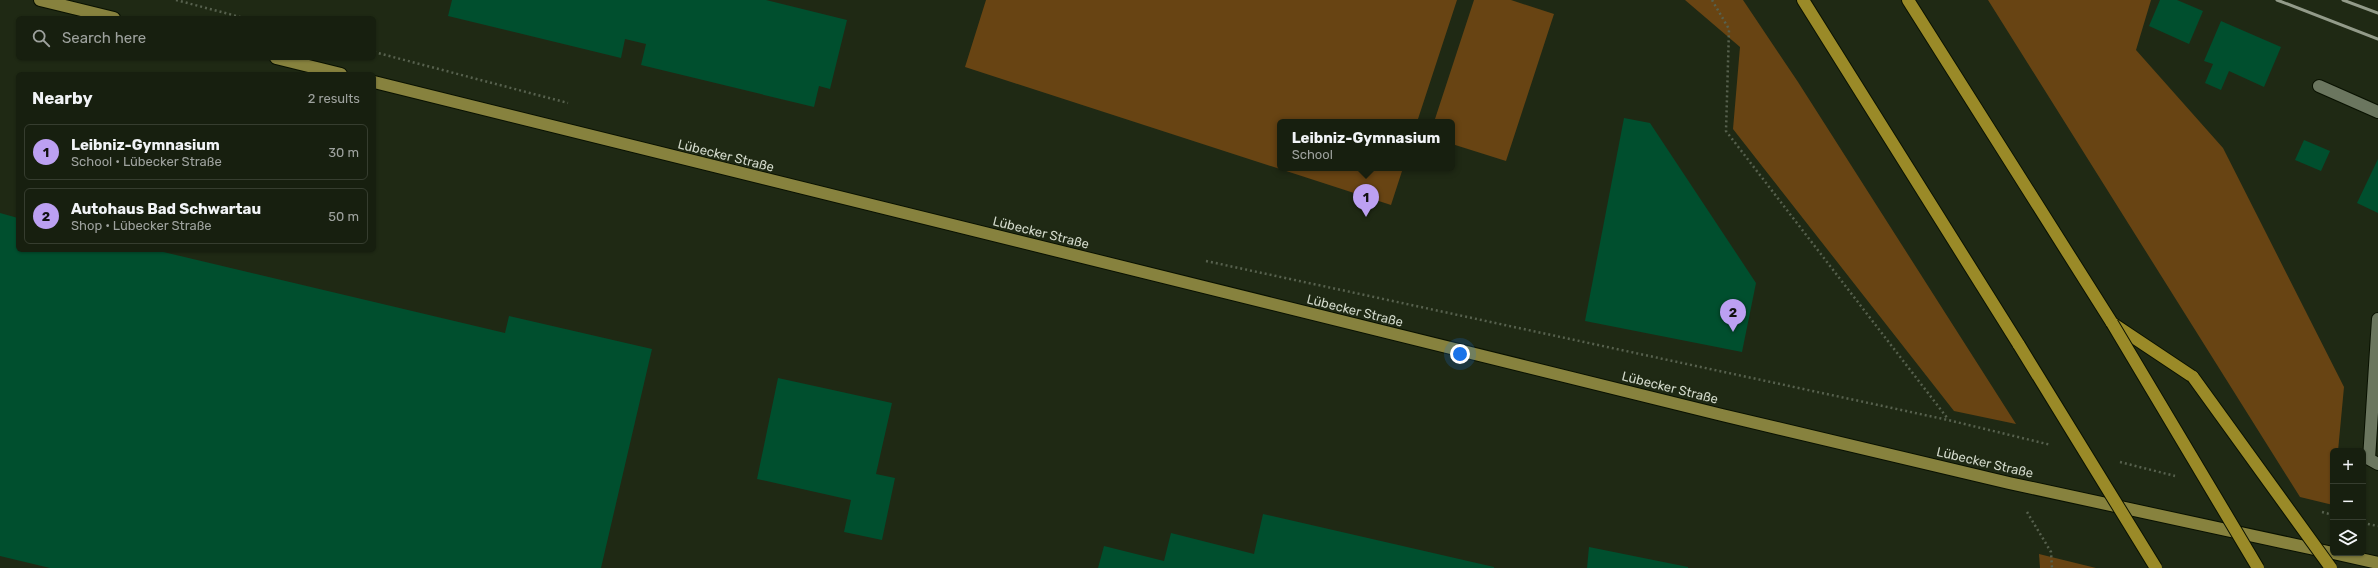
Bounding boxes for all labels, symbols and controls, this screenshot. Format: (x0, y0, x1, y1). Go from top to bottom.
search box (16, 16, 376, 60)
icon: search (30, 27, 52, 49)
text: Search here (62, 29, 146, 47)
text: Nearby (32, 88, 93, 108)
text: 2 results (308, 91, 360, 106)
popup (1277, 119, 1455, 171)
text: Leibniz-Gymnasium (1292, 129, 1440, 147)
text: Leibniz-Gymnasium (71, 136, 220, 154)
street label: Lübecker Straße (676, 136, 776, 175)
text: 1 (43, 145, 49, 160)
text: 30 m (328, 145, 359, 160)
text: School (1292, 147, 1333, 162)
text: School · Lübecker Straße (71, 154, 222, 169)
pin: 1 (1353, 184, 1379, 217)
text: Autohaus Bad Schwartau (71, 200, 261, 218)
text: 2 (42, 209, 50, 224)
text: 50 m (328, 209, 359, 224)
street label: Lübecker Straße (991, 213, 1091, 252)
text: Shop · Lübecker Straße (71, 218, 212, 233)
street label: Lübecker Straße (1305, 291, 1405, 330)
pin: 2 (1720, 299, 1746, 332)
your location (1450, 344, 1470, 364)
street label: Lübecker Straße (1620, 368, 1720, 407)
street label: Lübecker Straße (1935, 444, 2035, 481)
map controls (2330, 448, 2366, 556)
button: + (2330, 448, 2366, 484)
button: − (2330, 484, 2366, 520)
button: layers (2330, 520, 2366, 556)

